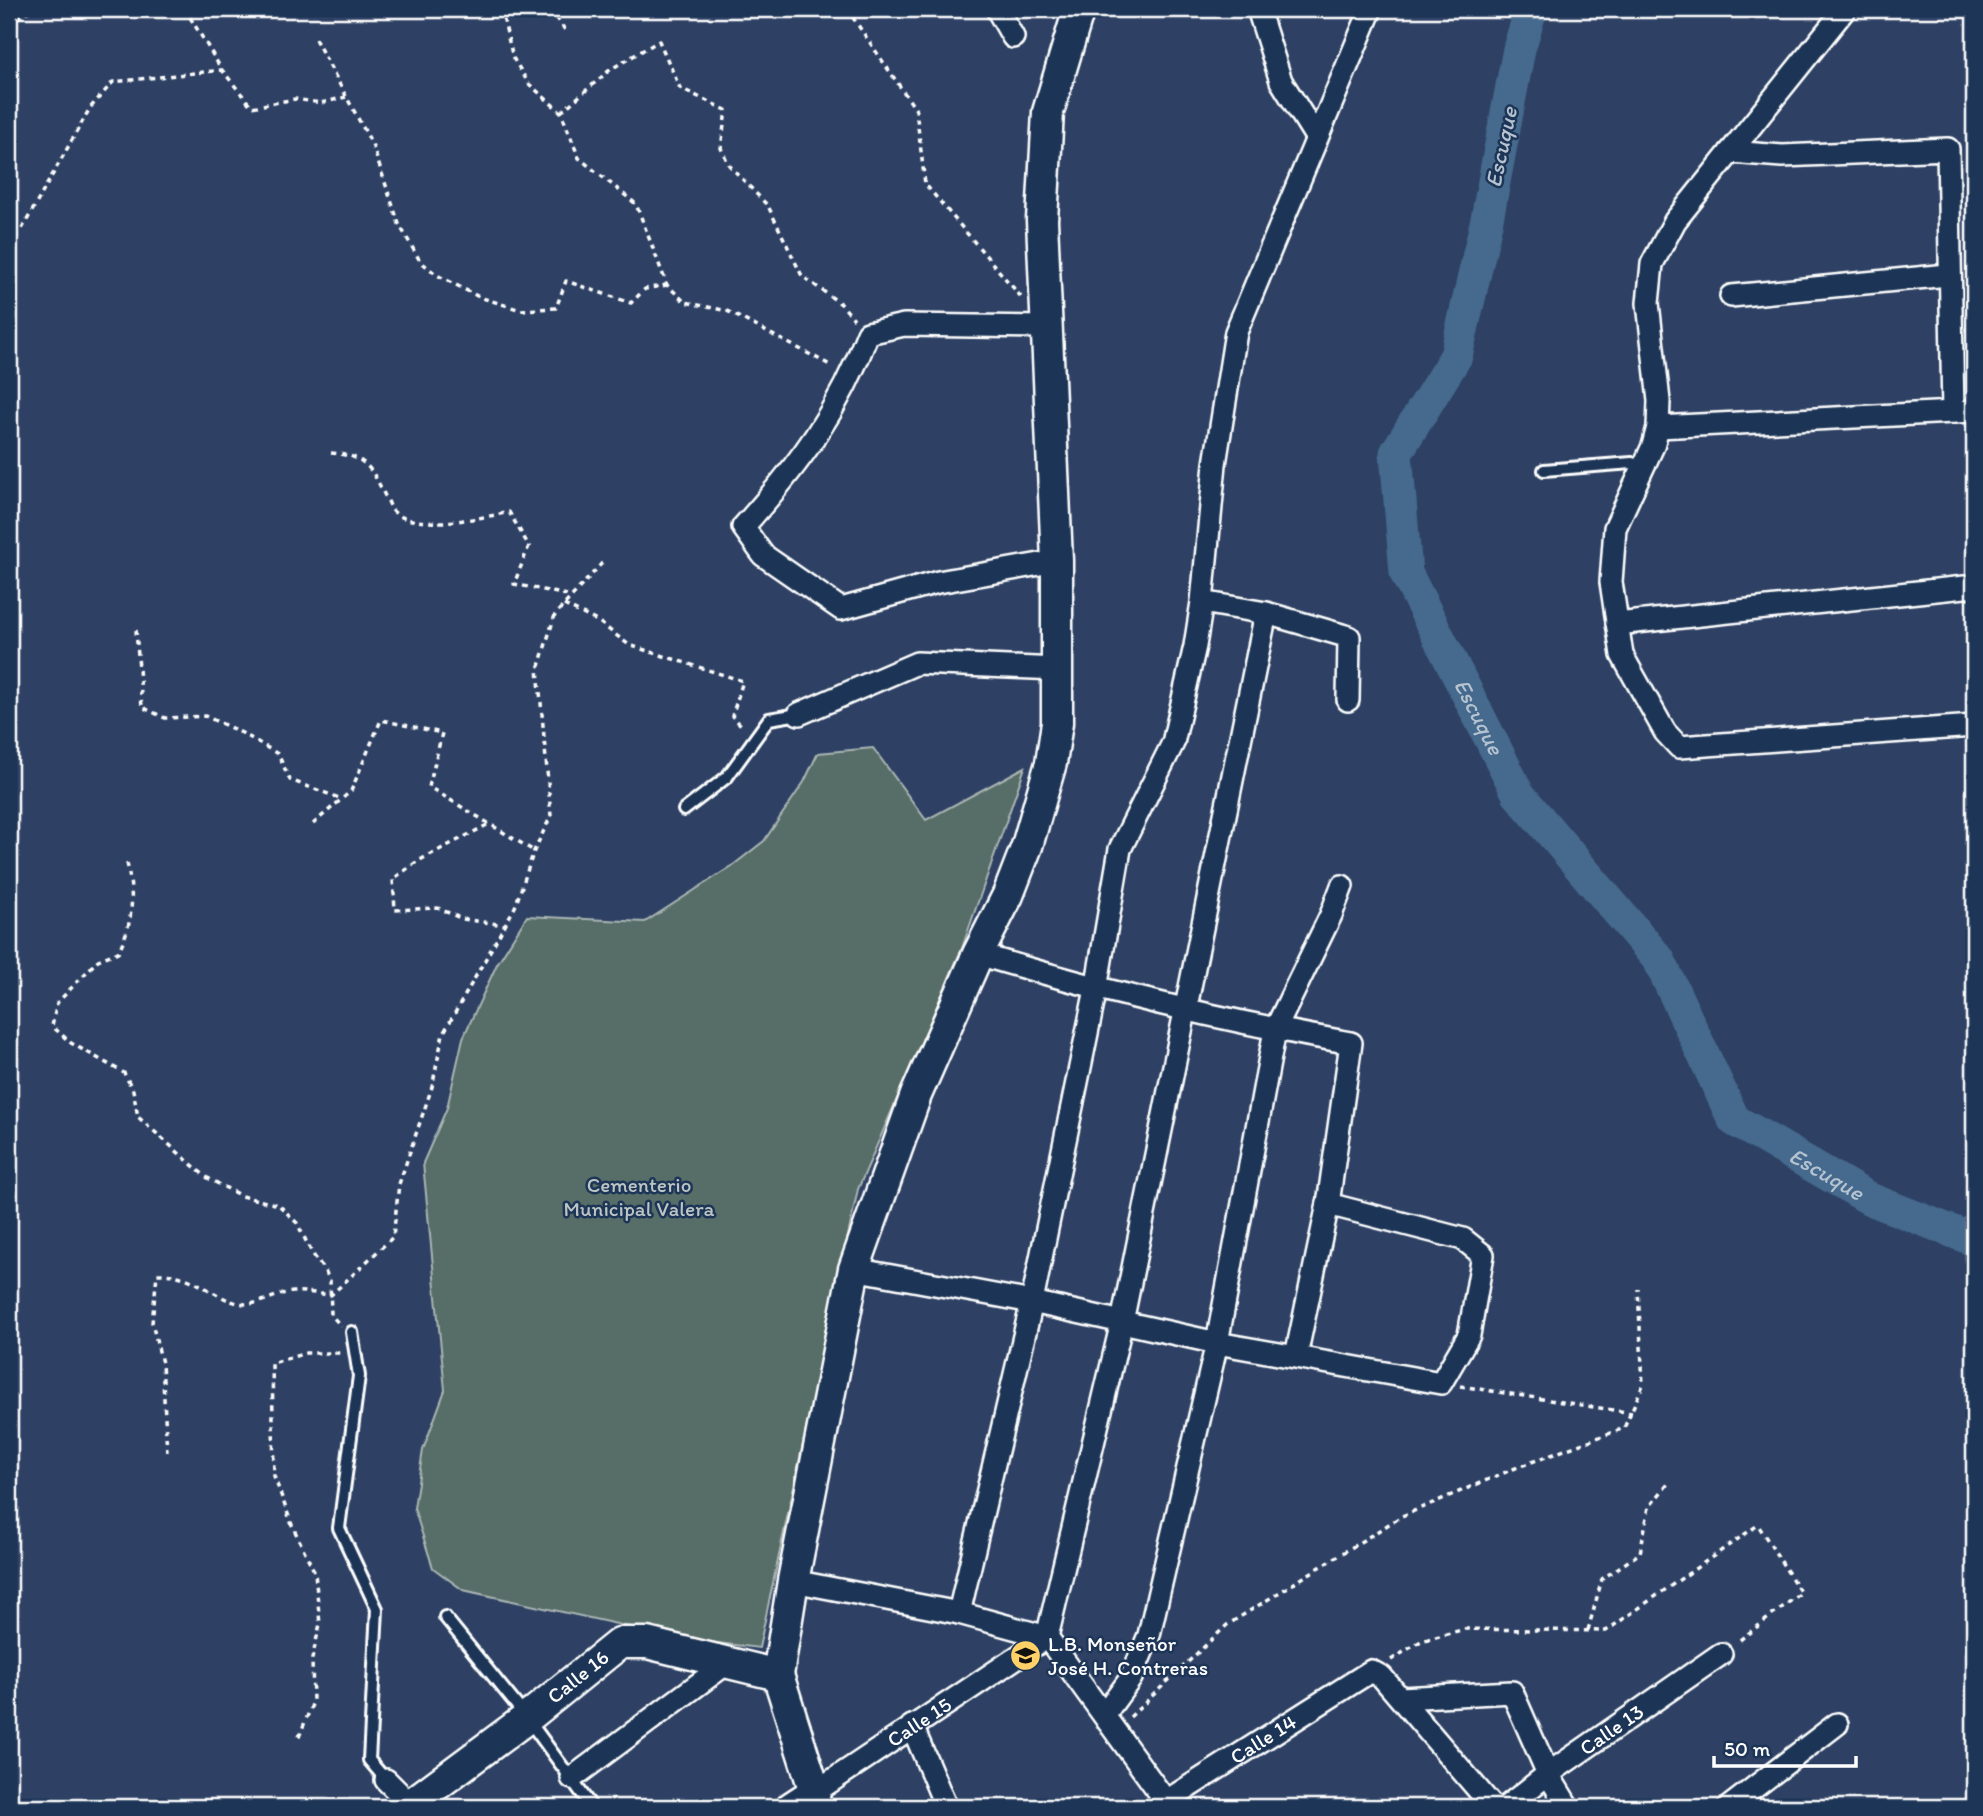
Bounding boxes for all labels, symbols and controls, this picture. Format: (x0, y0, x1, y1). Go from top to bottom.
water label: Escuque (1479, 103, 1523, 190)
water label: Escuque (1448, 674, 1511, 760)
water label: Escuque (1784, 1141, 1870, 1207)
park label: Cementerio Municipal Valera (563, 1172, 715, 1221)
place label: L.B. Monseñor José H. Contreras (1048, 1631, 1208, 1680)
school or university icon: L.B. Monseñor José H. Contreras (1008, 1639, 1042, 1673)
street label: Calle 16 (542, 1644, 614, 1709)
street label: Calle 15 (882, 1692, 956, 1752)
street label: Calle 13 (1575, 1698, 1648, 1760)
street label: Calle 14 (1225, 1709, 1301, 1769)
scale bar (1714, 1725, 1855, 1769)
text: 50 m (1724, 1736, 1771, 1761)

